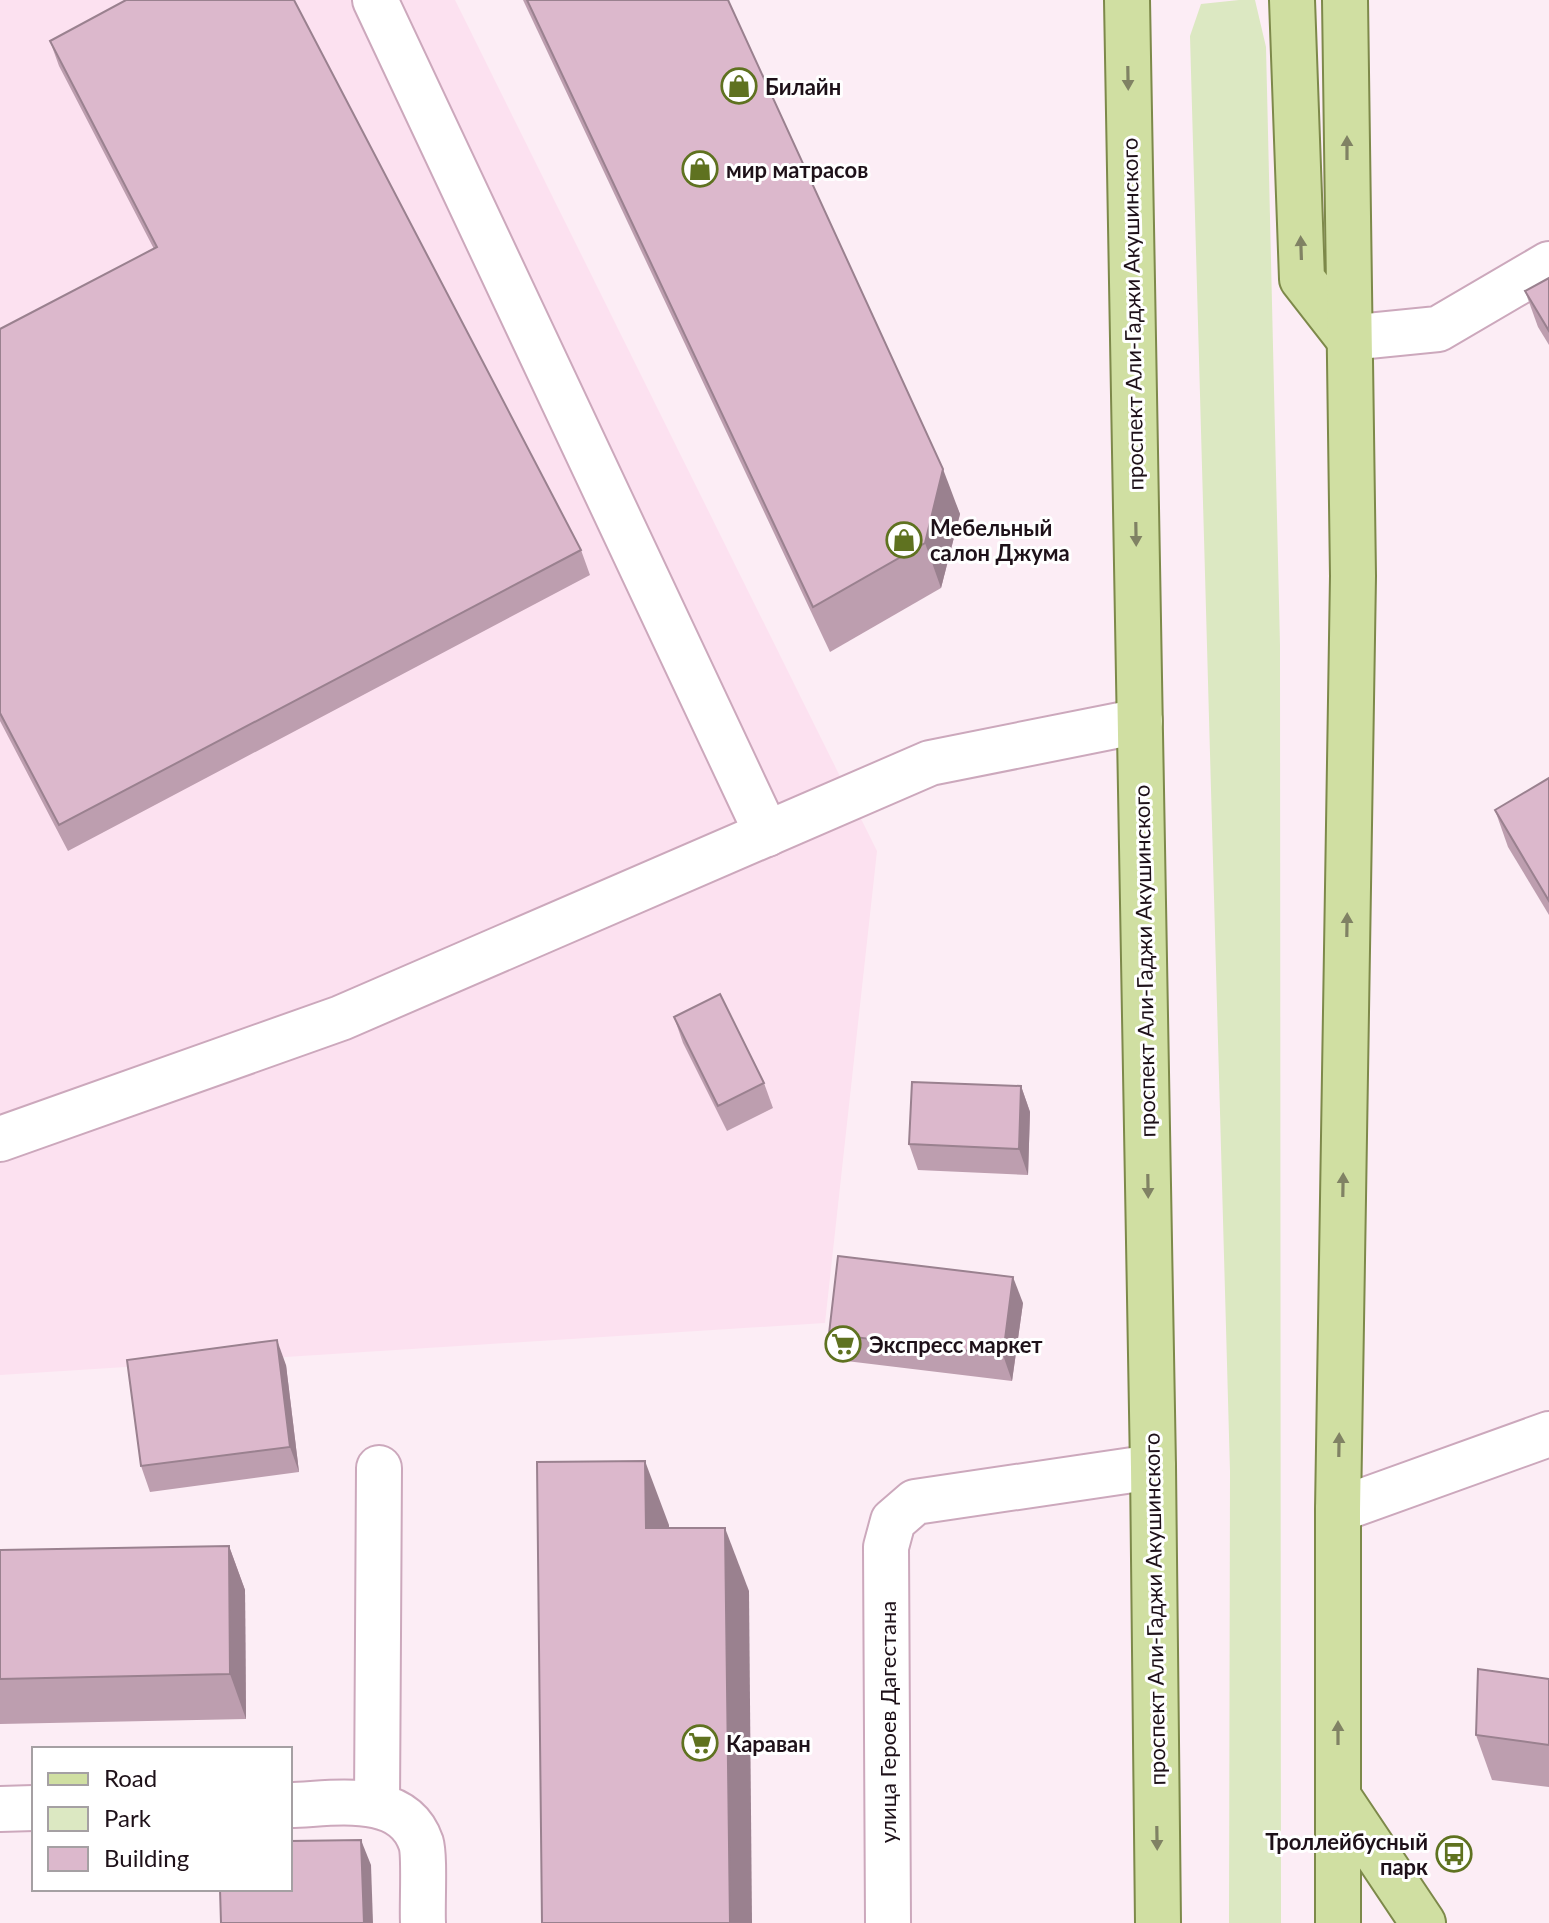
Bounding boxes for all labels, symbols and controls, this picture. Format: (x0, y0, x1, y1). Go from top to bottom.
one-way arrow (1122, 66, 1134, 91)
shop icon: Билайн (720, 67, 758, 105)
place label: Билайн (765, 73, 841, 100)
one-way arrow (1340, 135, 1353, 160)
street label: проспект Али-Гаджи Акушинского (1115, 137, 1149, 491)
shop icon: мир матрасов (681, 150, 719, 188)
place label: мир матрасов (726, 156, 868, 183)
one-way arrow (1294, 235, 1307, 260)
place label: Мебельный салон Джума (930, 514, 1070, 566)
shop icon: Мебельный салон Джума (885, 521, 923, 559)
one-way arrow (1130, 522, 1143, 547)
street label: проспект Али-Гаджи Акушинского (1127, 784, 1161, 1138)
one-way arrow (1341, 912, 1354, 937)
one-way arrow (1337, 1172, 1349, 1197)
one-way arrow (1142, 1174, 1154, 1199)
supermarket icon: Экспресс маркет (824, 1325, 862, 1363)
place label: Экспресс маркет (869, 1331, 1043, 1358)
street label: проспект Али-Гаджи Акушинского (1137, 1432, 1171, 1786)
one-way arrow (1333, 1432, 1345, 1457)
street label: улица Героев Дагестана (874, 1601, 901, 1843)
one-way arrow (1332, 1720, 1344, 1745)
supermarket icon: Караван (681, 1724, 719, 1762)
place label: Караван (726, 1730, 811, 1757)
legend (32, 1747, 292, 1891)
text: Road (104, 1763, 157, 1792)
text: Park (104, 1803, 152, 1832)
one-way arrow (1151, 1826, 1163, 1851)
place label: Троллейбусный парк (1265, 1828, 1428, 1880)
bus stop icon: Троллейбусный парк (1435, 1835, 1473, 1873)
text: Building (104, 1843, 189, 1872)

